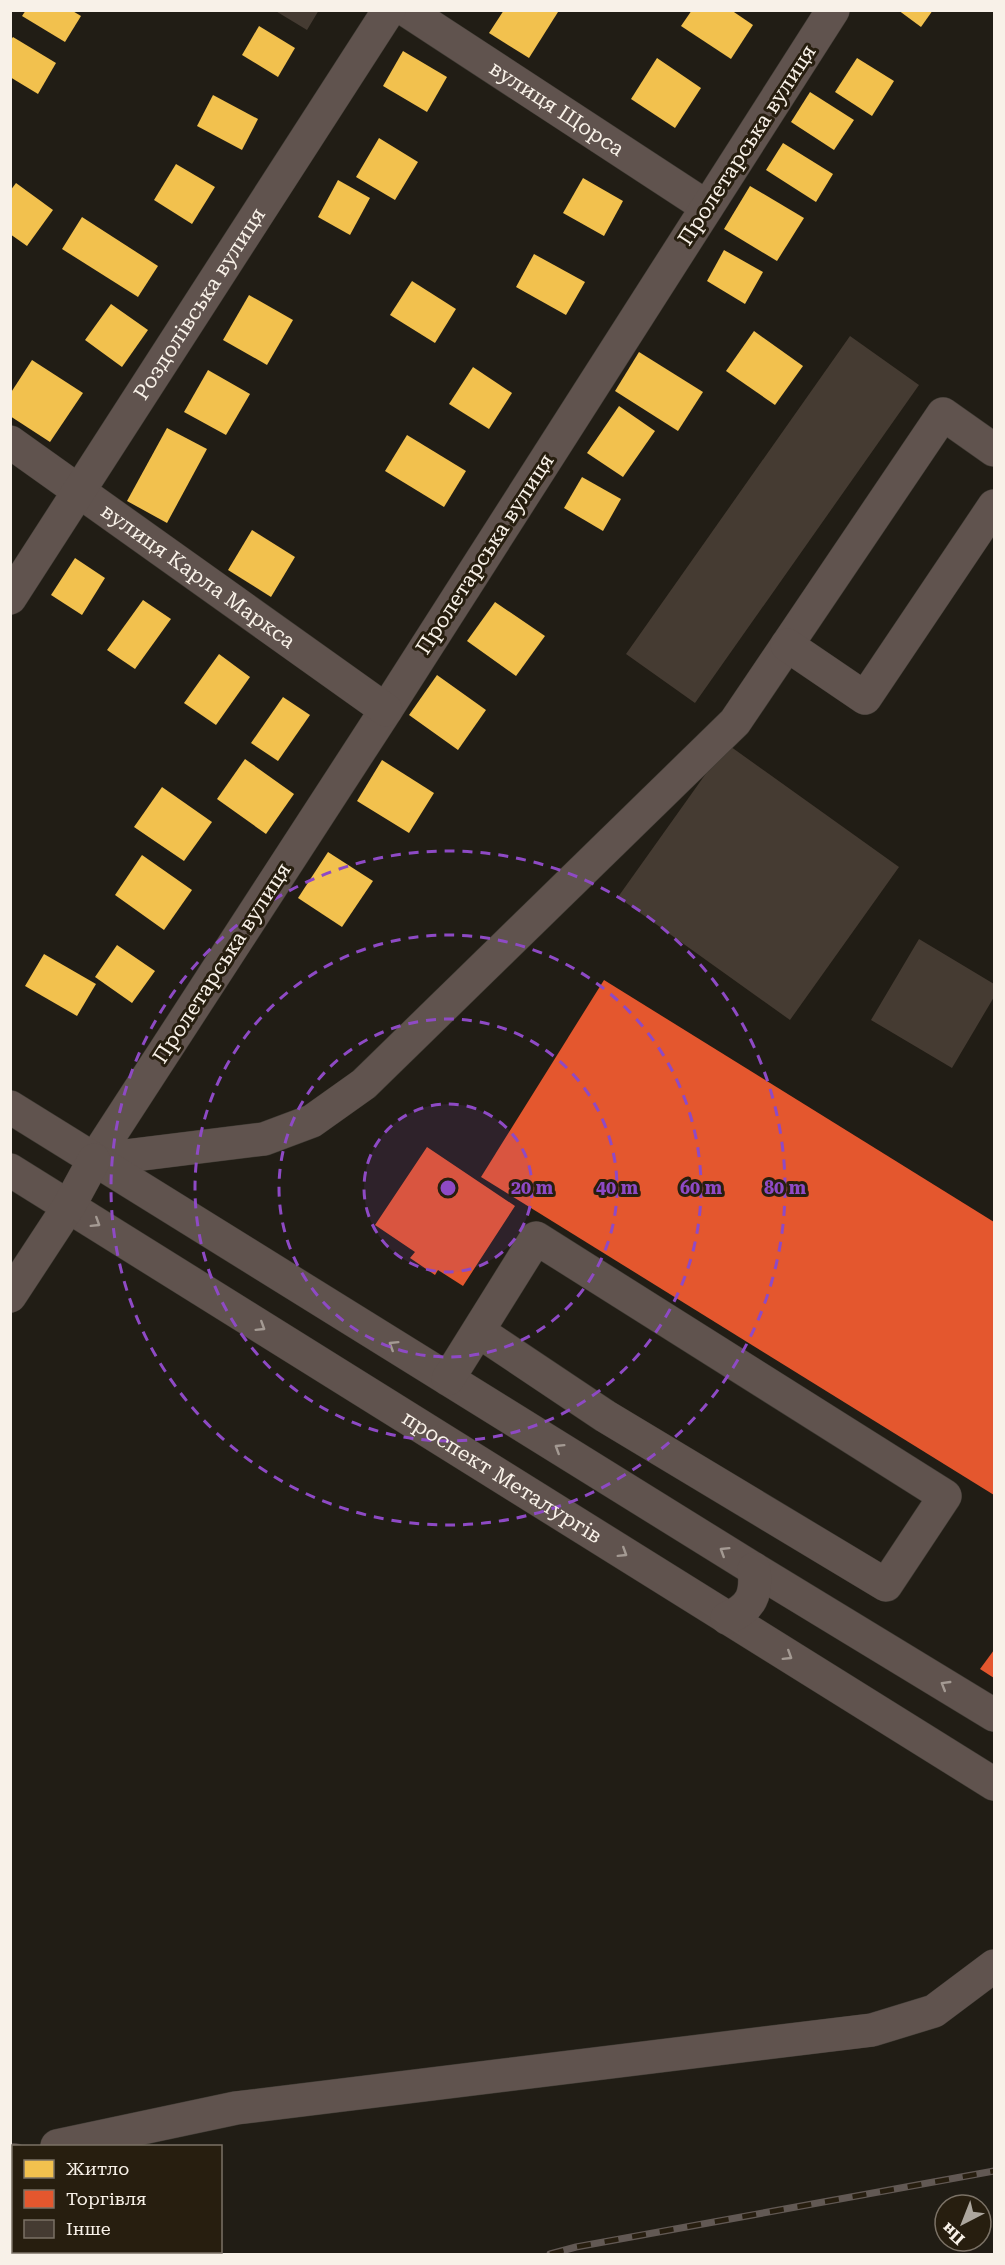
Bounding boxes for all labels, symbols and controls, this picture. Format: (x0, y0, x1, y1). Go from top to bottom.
street label: Пролетарська вулиця (673, 40, 821, 250)
street label: вулиця Щорса (485, 56, 629, 162)
street label: Роздолівська вулиця (129, 203, 270, 404)
street label: Пролетарська вулиця (411, 449, 559, 659)
street label: вулиця Карла Маркса (96, 499, 300, 654)
street label: Пролетарська вулиця (148, 858, 296, 1068)
text: 20 m (511, 1177, 554, 1198)
text: 40 m (596, 1177, 639, 1198)
text: 60 m (680, 1177, 723, 1198)
text: 80 m (764, 1177, 807, 1198)
centre of rings (438, 1178, 458, 1198)
one-way arrow (90, 1216, 100, 1228)
one-way arrow (255, 1319, 265, 1331)
one-way arrow (389, 1340, 399, 1352)
street label: проспект Металургів (398, 1406, 606, 1548)
one-way arrow (555, 1443, 565, 1455)
one-way arrow (616, 1545, 627, 1556)
one-way arrow (720, 1546, 730, 1558)
one-way arrow (782, 1648, 792, 1660)
one-way arrow (941, 1681, 951, 1692)
legend (12, 2145, 222, 2253)
text: Житло (66, 2158, 129, 2179)
text: Торгівля (66, 2188, 147, 2209)
north arrow (933, 2193, 993, 2253)
text: Інше (66, 2218, 111, 2239)
text: Пн (938, 2219, 969, 2249)

